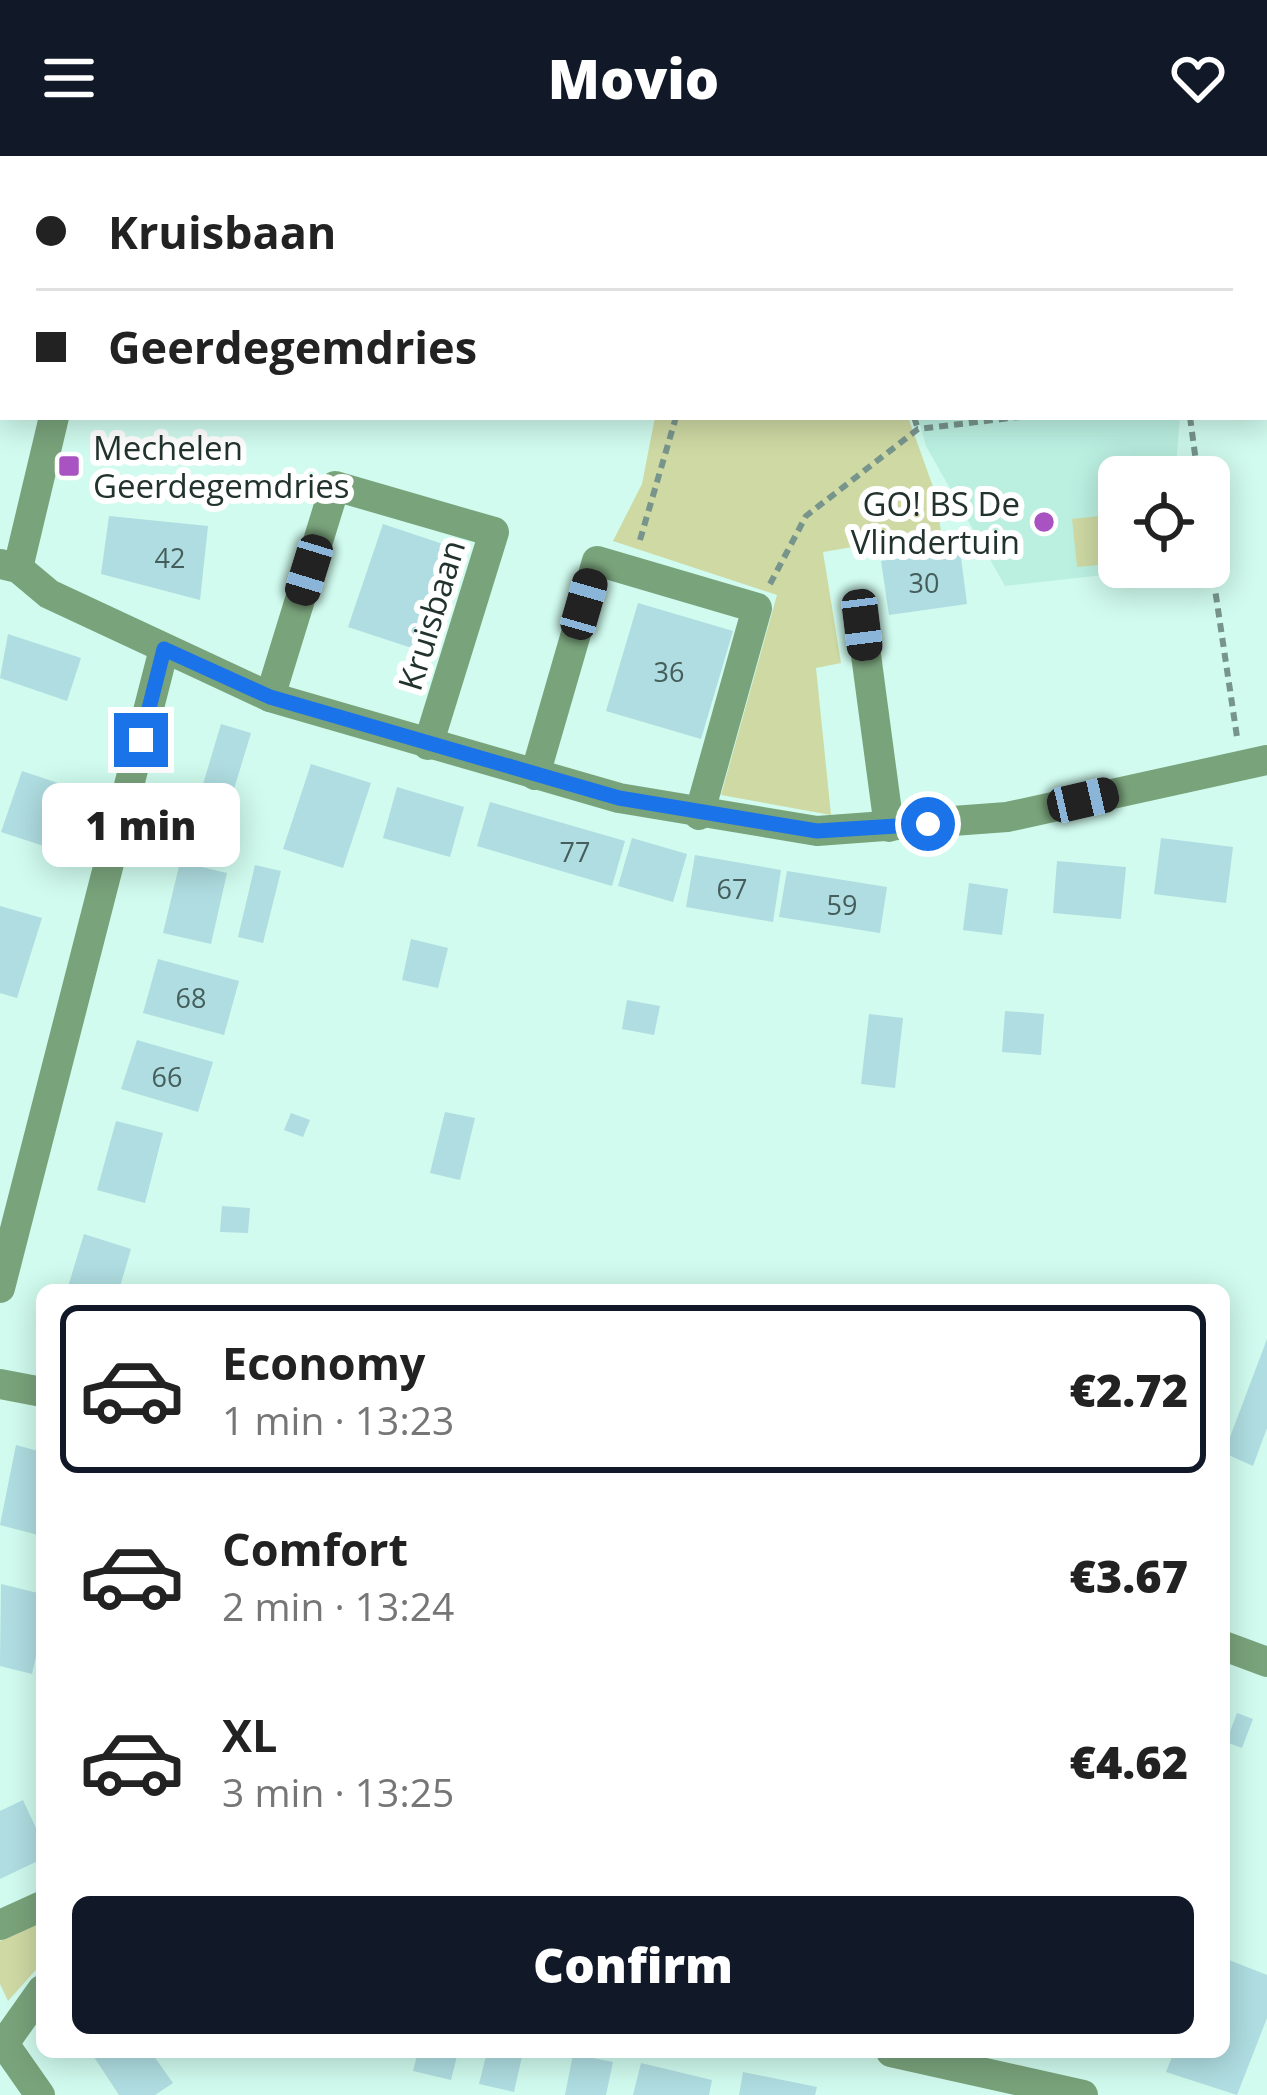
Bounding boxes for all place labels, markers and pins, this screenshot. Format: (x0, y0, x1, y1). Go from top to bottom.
place label: Mechelen Geerdegemdries (93, 425, 350, 508)
marker: Mechelen Geerdegemdries (56, 453, 82, 479)
place label: GO! BS De Vlindertuin (851, 481, 1020, 564)
marker: GO! BS De Vlindertuin (1031, 509, 1057, 535)

